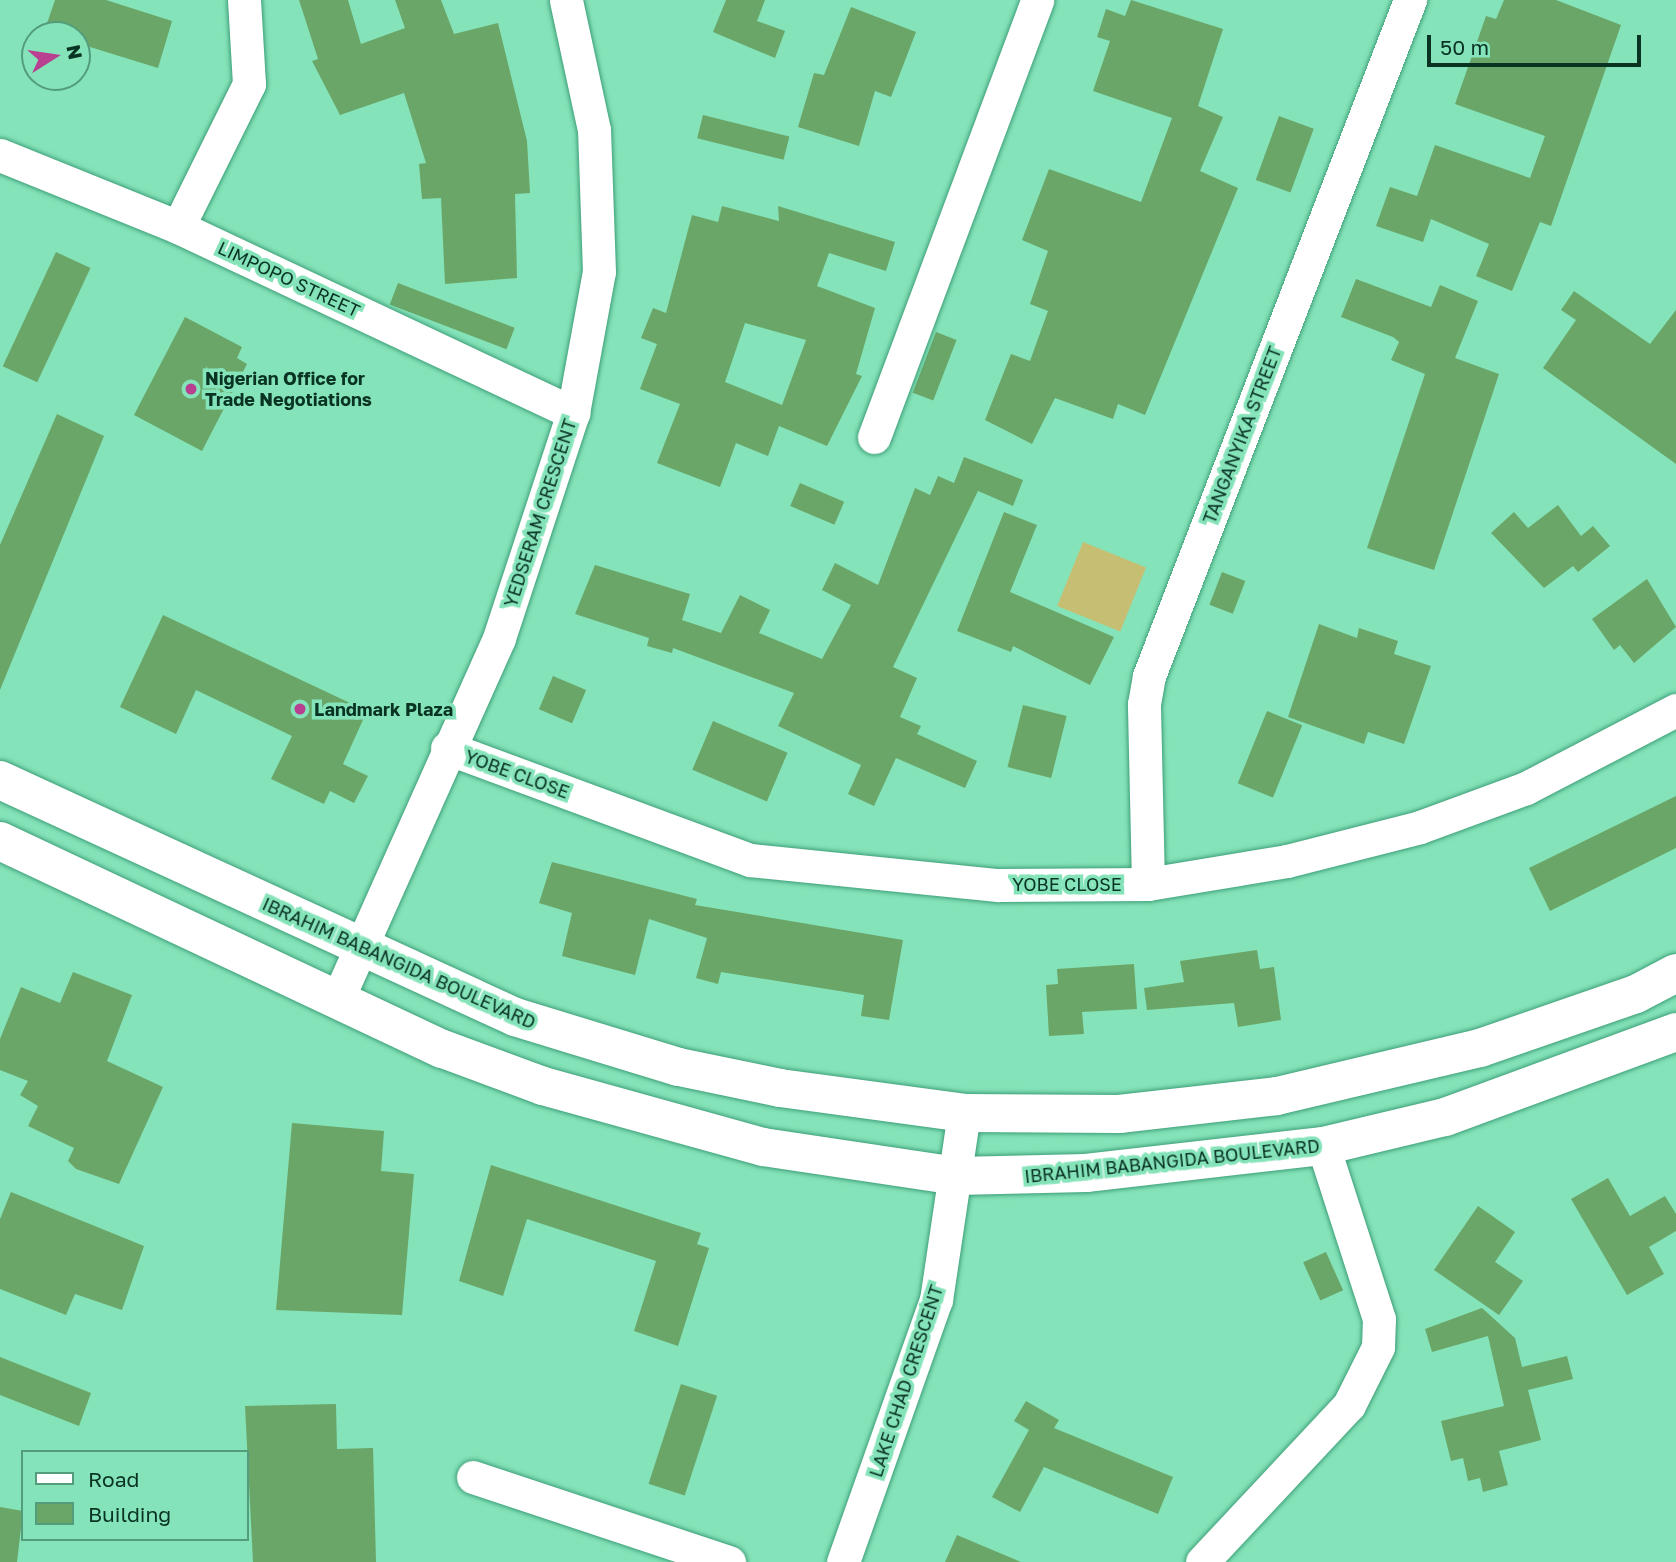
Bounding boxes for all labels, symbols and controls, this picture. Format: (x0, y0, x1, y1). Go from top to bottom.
north arrow (21, 21, 91, 91)
scale bar (1431, 21, 1644, 65)
text: 50 m (1440, 34, 1489, 60)
text: N (62, 42, 88, 61)
street label: LIMPOPO STREET (215, 237, 363, 321)
street label: TANGANYIKA STREET (1198, 343, 1286, 527)
place label: Nigerian Office for Trade Negotiations (205, 368, 372, 410)
marker: Nigerian Office for Trade Negotiations (183, 381, 199, 397)
street label: YEDSERAM CRESCENT (499, 416, 581, 610)
place label: Landmark Plaza (314, 698, 453, 720)
marker: Landmark Plaza (292, 701, 308, 717)
street label: YOBE CLOSE (462, 745, 572, 803)
street label: YOBE CLOSE (1012, 873, 1122, 895)
street label: IBRAHIM BABANGIDA BOULEVARD (259, 893, 539, 1033)
street label: IBRAHIM BABANGIDA BOULEVARD (1023, 1135, 1321, 1187)
street label: LAKE CHAD CRESCENT (865, 1282, 947, 1480)
legend (21, 1450, 248, 1541)
text: Road (88, 1466, 139, 1492)
text: Building (88, 1501, 171, 1527)

